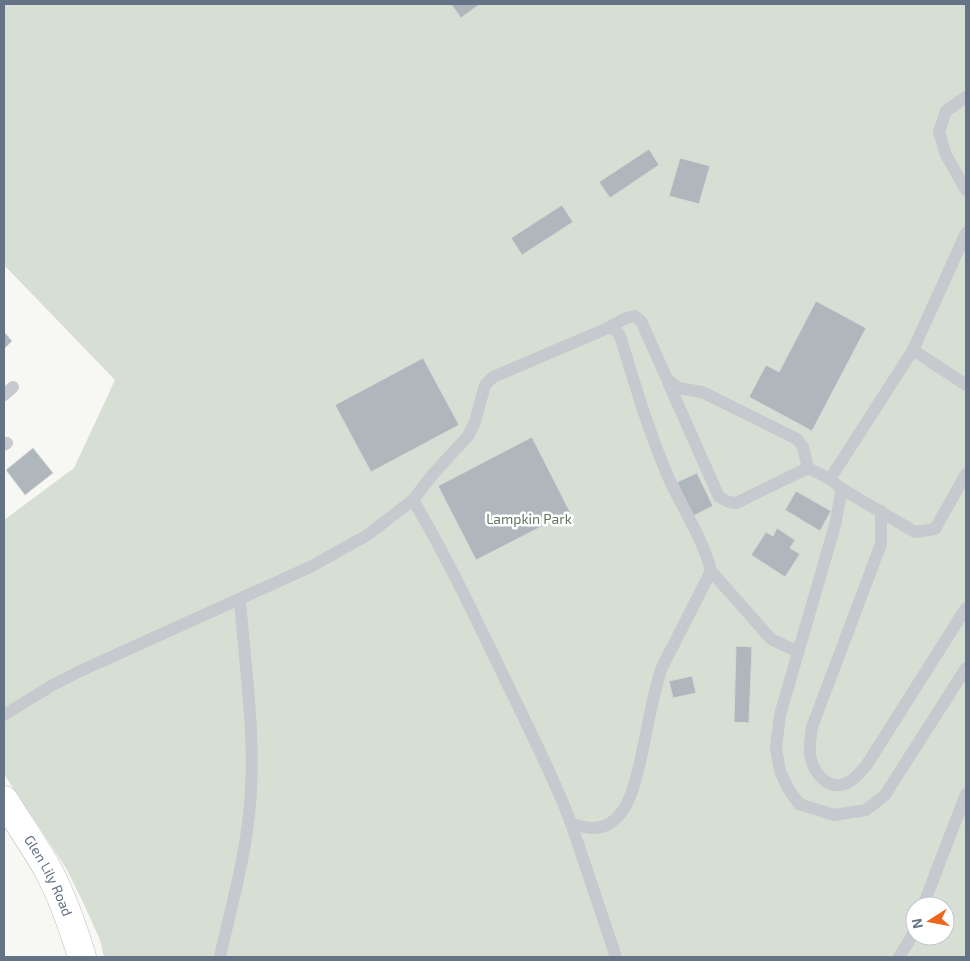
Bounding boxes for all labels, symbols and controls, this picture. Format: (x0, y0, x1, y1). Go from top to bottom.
park label: Lampkin Park (486, 510, 572, 527)
street label: Glen Lily Road (21, 832, 77, 918)
north arrow (905, 896, 955, 946)
text: N (907, 917, 926, 930)

